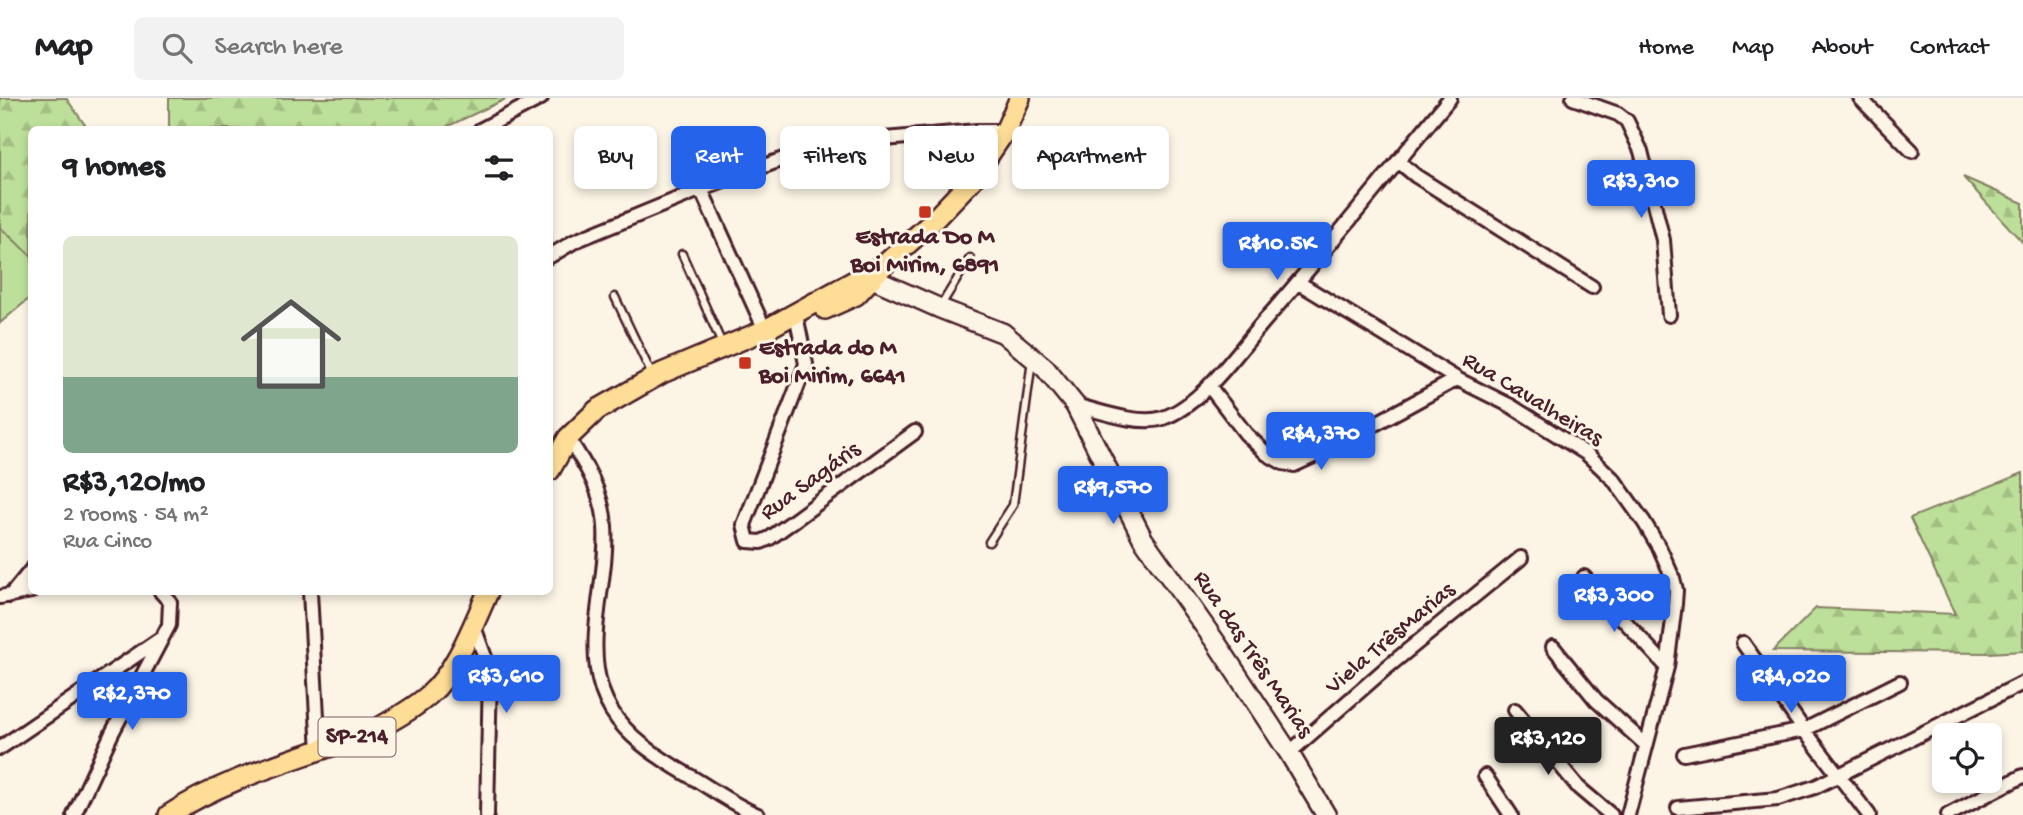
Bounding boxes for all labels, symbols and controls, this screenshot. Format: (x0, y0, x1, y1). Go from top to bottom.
search box (134, 17, 624, 80)
text: Map (35, 29, 92, 67)
icon: search (158, 29, 196, 67)
text: Search here (214, 33, 343, 64)
text: Home (1638, 34, 1694, 63)
text: Map (1732, 34, 1774, 63)
text: About (1812, 34, 1872, 63)
text: Contact (1910, 34, 1988, 63)
chip: Buy (574, 126, 657, 189)
chip: Rent (671, 126, 766, 189)
chip: Filters (780, 126, 890, 189)
chip: New (904, 126, 998, 189)
chip: Apartment (1012, 126, 1169, 189)
icon: filters (480, 149, 518, 187)
text: 9 homes (63, 151, 165, 186)
pin: R$3,310 (1576, 160, 1706, 220)
text: R$3,310 (1603, 169, 1679, 196)
marker: Estrada Do M Boi Mirim, 6891 (917, 204, 933, 220)
pin: R$10.5K (1212, 222, 1342, 282)
place label: Estrada Do M Boi Mirim, 6891 (850, 224, 999, 281)
text: R$10.5K (1239, 231, 1315, 258)
icon: home (228, 281, 354, 407)
place label: Estrada do M Boi Mirim, 6641 (758, 335, 906, 392)
street label: Rua Cavalheiras (1456, 346, 1609, 454)
marker: Estrada do M Boi Mirim, 6641 (737, 355, 753, 371)
pin: R$4,370 (1256, 412, 1386, 472)
text: R$4,370 (1282, 421, 1360, 448)
street label: Rua Sagáris (755, 435, 868, 528)
pin: R$9,570 (1048, 466, 1178, 526)
text: R$3,120/mo (63, 467, 205, 502)
text: R$9,570 (1074, 475, 1152, 502)
text: 2 rooms · 54 m² (63, 502, 209, 529)
text: Rua Cinco (63, 529, 152, 556)
street label: Rua das Três Marias (1185, 566, 1319, 745)
pin: R$3,300 (1549, 574, 1679, 634)
street label: Viela TrêsMarias (1320, 576, 1462, 702)
text: R$3,300 (1574, 583, 1654, 610)
pin: R$3,610 (441, 656, 571, 715)
pin: R$4,020 (1726, 656, 1856, 715)
text: R$3,610 (468, 664, 544, 691)
text: R$4,020 (1752, 664, 1830, 691)
pin: R$2,370 (67, 672, 197, 732)
text: R$2,370 (93, 681, 171, 708)
road number: SP-214 (318, 718, 396, 757)
pin: R$3,120 (1483, 718, 1613, 777)
map controls (1932, 723, 2002, 793)
button: locate (1932, 723, 2002, 793)
text: R$3,120 (1510, 726, 1586, 753)

